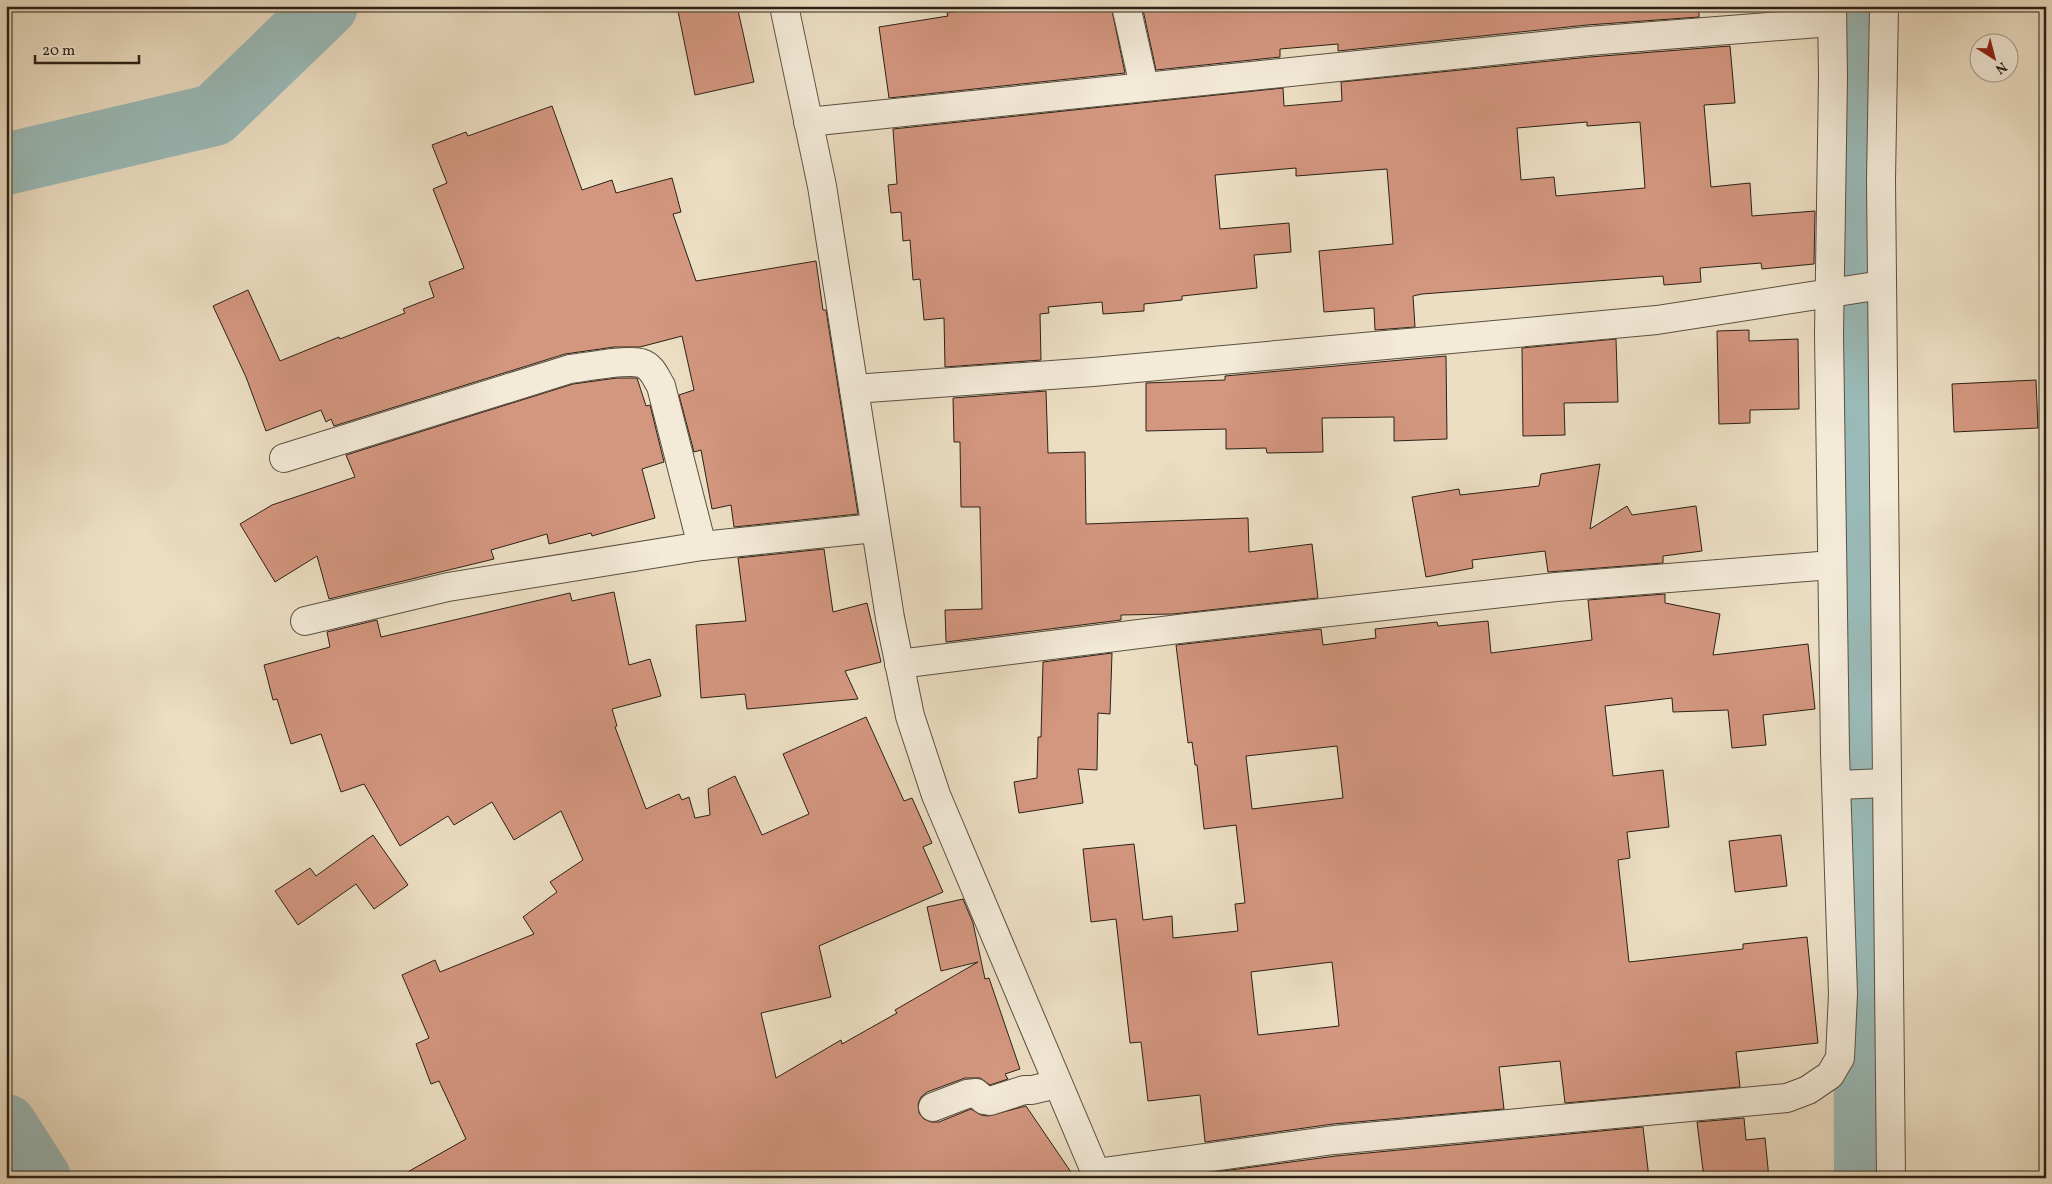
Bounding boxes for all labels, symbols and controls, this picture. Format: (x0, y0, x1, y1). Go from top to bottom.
scale bar (35, 32, 139, 64)
north arrow (1970, 32, 2020, 82)
text: 20 m (42, 41, 75, 62)
text: N (1991, 57, 2010, 78)

